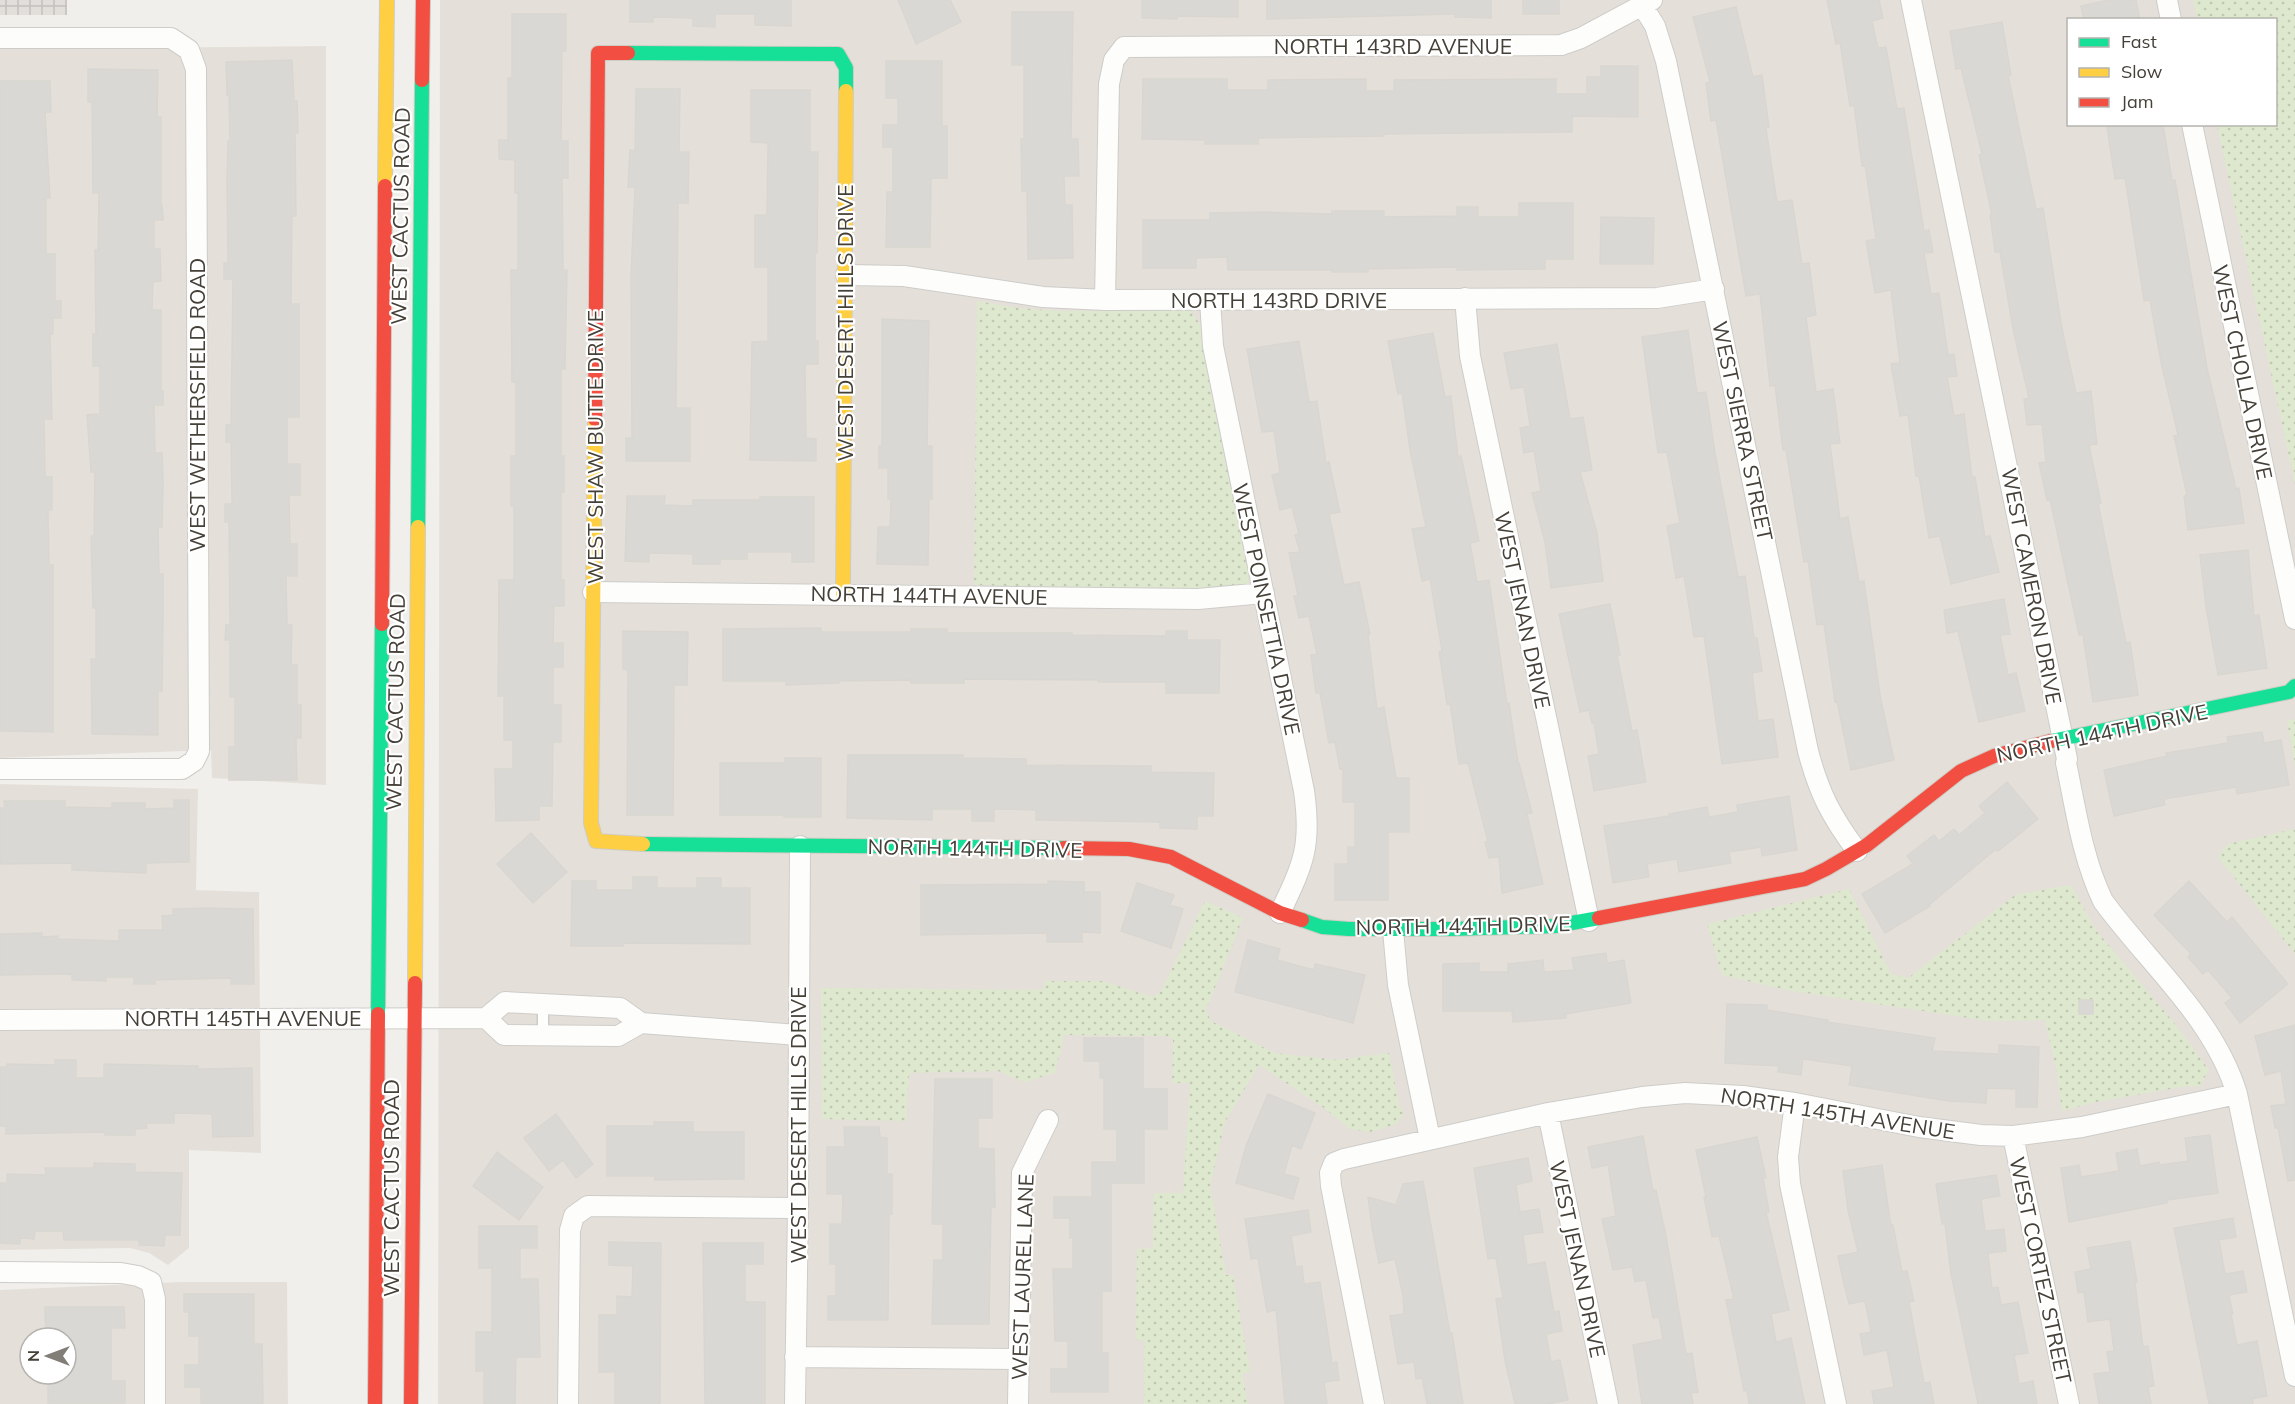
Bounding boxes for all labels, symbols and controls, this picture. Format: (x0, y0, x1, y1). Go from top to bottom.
legend (2067, 18, 2277, 126)
text: Fast (2121, 30, 2157, 53)
street label: NORTH 143RD AVENUE (1274, 33, 1512, 59)
text: Slow (2121, 60, 2163, 83)
text: Jam (2121, 90, 2154, 113)
street label: WEST CACTUS ROAD (385, 107, 415, 325)
street label: WEST DESERT HILLS DRIVE (832, 184, 858, 462)
street label: WEST WETHERSFIELD ROAD (184, 258, 210, 552)
street label: WEST CHOLLA DRIVE (2208, 262, 2278, 482)
street label: NORTH 143RD DRIVE (1171, 287, 1387, 313)
street label: WEST SHAW BUTTE DRIVE (582, 310, 608, 584)
street label: WEST SIERRA STREET (1707, 319, 1779, 544)
street label: WEST CAMERON DRIVE (1996, 465, 2068, 707)
street label: WEST POINSETTIA DRIVE (1228, 481, 1306, 737)
street label: WEST JENAN DRIVE (1489, 509, 1557, 711)
street label: NORTH 144TH AVENUE (810, 580, 1048, 610)
street label: WEST CACTUS ROAD (380, 593, 410, 811)
street label: NORTH 144TH DRIVE (1994, 698, 2210, 768)
street label: NORTH 144TH DRIVE (867, 833, 1083, 863)
street label: NORTH 144TH DRIVE (1355, 910, 1571, 940)
street label: WEST DESERT HILLS DRIVE (785, 986, 811, 1264)
street label: NORTH 145TH AVENUE (125, 1005, 361, 1031)
street label: WEST CACTUS ROAD (378, 1079, 404, 1297)
street label: NORTH 145TH AVENUE (1719, 1082, 1957, 1144)
street label: WEST CORTEZ STREET (2004, 1154, 2078, 1386)
street label: WEST JENAN DRIVE (1544, 1158, 1612, 1360)
street label: WEST LAUREL LANE (1005, 1173, 1039, 1381)
north arrow (18, 1326, 78, 1386)
text: N (23, 1350, 43, 1362)

